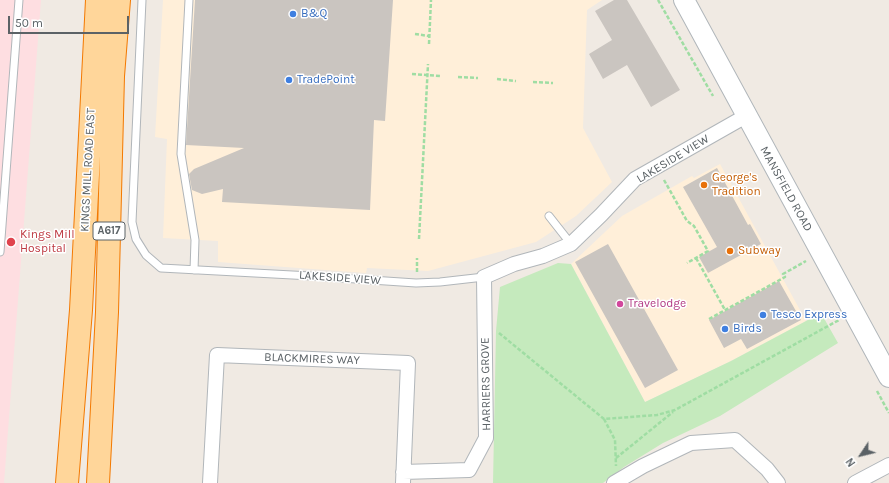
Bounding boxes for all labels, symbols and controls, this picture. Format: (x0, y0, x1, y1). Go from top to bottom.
place label: B&Q (301, 7, 327, 21)
scale bar (10, 8, 131, 34)
marker: B&Q (288, 9, 298, 19)
text: 50 m (15, 16, 43, 30)
place label: TradePoint (297, 73, 355, 87)
marker: TradePoint (284, 75, 294, 85)
street label: KINGS MILL ROAD EAST (78, 108, 98, 232)
street label: LAKESIDE VIEW (634, 132, 712, 186)
street label: MANSFIELD ROAD (757, 144, 815, 234)
place label: George's Tradition (712, 171, 761, 199)
marker: George's Tradition (699, 180, 709, 190)
road number: A617 (93, 222, 125, 240)
place label: Kings Mill Hospital (20, 228, 74, 256)
marker: Kings Mill Hospital (5, 236, 17, 248)
place label: Subway (738, 244, 781, 258)
marker: Subway (725, 246, 735, 256)
street label: LAKESIDE VIEW (298, 268, 382, 288)
place label: Travelodge (628, 297, 686, 311)
marker: Travelodge (615, 299, 625, 309)
place label: Tesco Express (771, 308, 847, 322)
marker: Tesco Express (758, 310, 768, 320)
place label: Birds (733, 322, 762, 336)
marker: Birds (720, 324, 730, 334)
street label: HARRIERS GROVE (478, 337, 494, 431)
street label: BLACKMIRES WAY (264, 350, 360, 368)
north arrow (841, 435, 881, 475)
text: N (843, 455, 858, 469)

